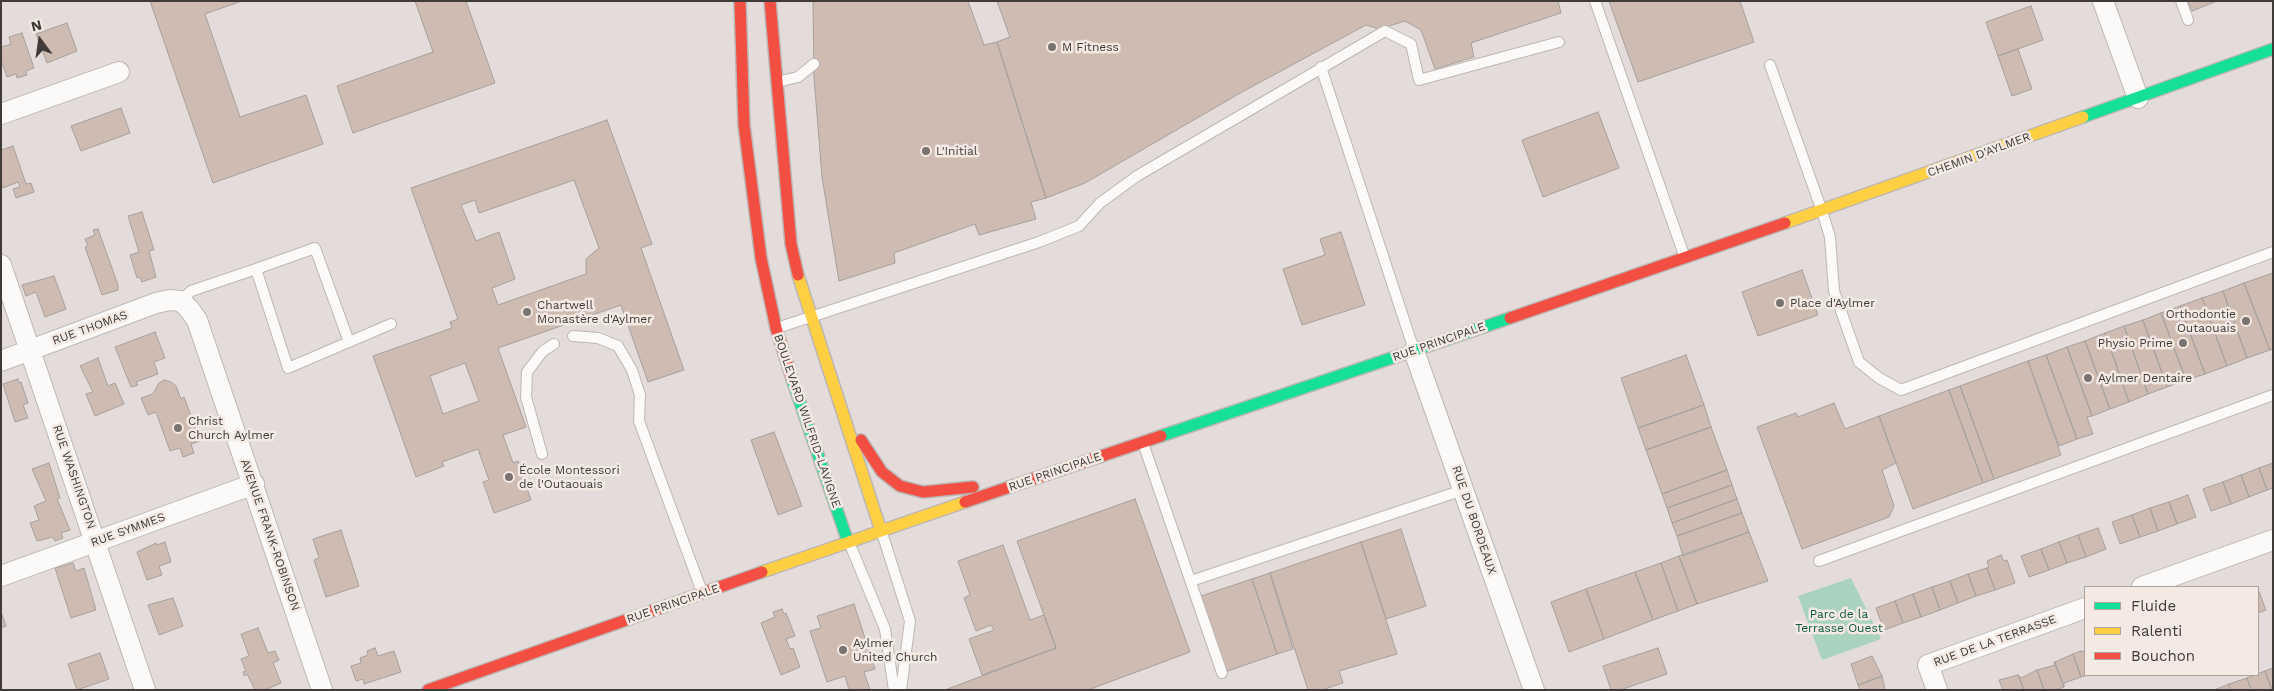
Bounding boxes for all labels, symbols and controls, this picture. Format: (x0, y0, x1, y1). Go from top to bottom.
north arrow (15, 15, 65, 65)
text: N (29, 16, 43, 34)
place label: M Fitness (1062, 40, 1119, 54)
marker: M Fitness (1046, 41, 1058, 53)
street label: CHEMIN D'AYLMER (1926, 130, 2032, 180)
place label: L'Initial (936, 144, 977, 158)
marker: L'Initial (920, 145, 932, 157)
place label: Place d'Aylmer (1790, 296, 1875, 310)
marker: Place d'Aylmer (1774, 297, 1786, 309)
place label: Chartwell Monastère d'Aylmer (537, 298, 652, 326)
marker: Chartwell Monastère d'Aylmer (521, 306, 533, 318)
place label: Orthodontie Outaouais (2166, 307, 2236, 335)
street label: RUE THOMAS (50, 308, 130, 348)
marker: Orthodontie Outaouais (2240, 315, 2252, 327)
street label: RUE PRINCIPALE (1391, 319, 1487, 365)
street label: BOULEVARD WILFRID-LAVIGNE (770, 332, 844, 510)
place label: Physio Prime (2098, 336, 2173, 350)
marker: Physio Prime (2177, 337, 2189, 349)
place label: Aylmer Dentaire (2098, 371, 2192, 385)
marker: Aylmer Dentaire (2082, 372, 2094, 384)
place label: Christ Church Aylmer (188, 414, 274, 442)
marker: Christ Church Aylmer (172, 422, 184, 434)
street label: RUE WASHINGTON (49, 423, 99, 531)
street label: RUE PRINCIPALE (1007, 449, 1103, 495)
street label: AVENUE FRANK-ROBINSON (237, 457, 303, 613)
place label: École Montessori de l'Outaouais (519, 463, 620, 491)
street label: RUE DU BORDEAUX (1449, 464, 1499, 576)
marker: École Montessori de l'Outaouais (503, 471, 515, 483)
street label: RUE SYMMES (89, 510, 167, 550)
street label: RUE PRINCIPALE (625, 581, 721, 627)
legend (2084, 586, 2259, 676)
text: Fluide (2131, 597, 2176, 615)
park label: Parc de la Terrasse Ouest (1795, 607, 1883, 635)
street label: RUE DE LA TERRASSE (1932, 612, 2058, 670)
text: Ralenti (2131, 622, 2182, 640)
place label: Aylmer United Church (853, 636, 938, 664)
marker: Aylmer United Church (837, 644, 849, 656)
text: Bouchon (2131, 647, 2195, 665)

